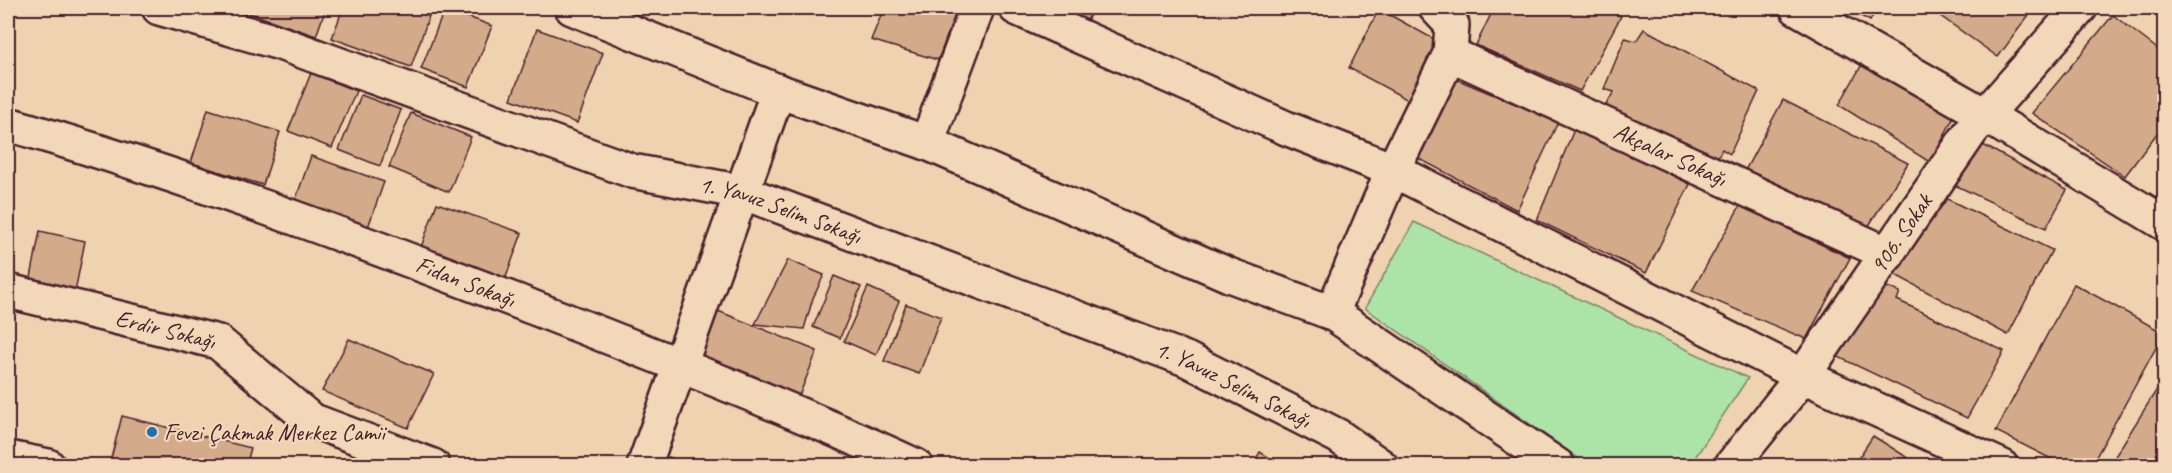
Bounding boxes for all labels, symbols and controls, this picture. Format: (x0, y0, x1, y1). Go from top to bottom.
street label: Akçalar Sokağı (1609, 116, 1733, 194)
street label: 1. Yavuz Selim Sokağı (697, 169, 867, 251)
street label: 906. Sokak (1863, 186, 1940, 279)
street label: Fidan Sokağı (412, 249, 521, 315)
street label: Erdir Sokağı (113, 303, 220, 356)
street label: 1. Yavuz Selim Sokağı (1151, 334, 1317, 435)
place label: Fevzi Çakmak Merkez Camii (164, 417, 387, 447)
marker: Fevzi Çakmak Merkez Camii (145, 425, 159, 439)

